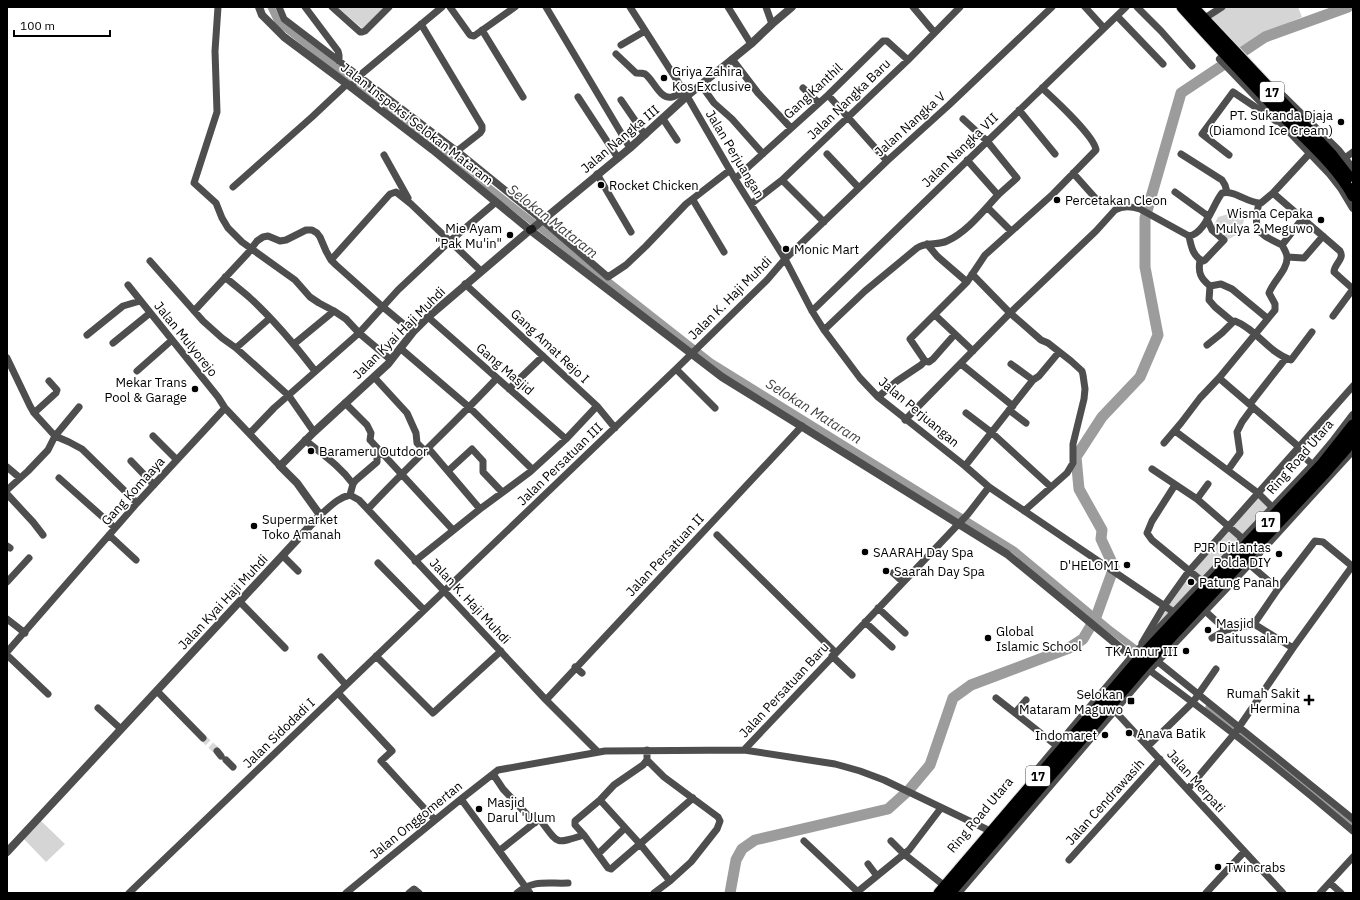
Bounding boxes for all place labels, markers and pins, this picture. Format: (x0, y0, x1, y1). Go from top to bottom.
place label: Griya Zahira Kos Exclusive (672, 63, 751, 95)
marker: Griya Zahira Kos Exclusive (659, 73, 669, 83)
place label: PT. Sukanda Djaja (Diamond Ice Cream) (1209, 107, 1333, 139)
marker: PT. Sukanda Djaja (Diamond Ice Cream) (1336, 117, 1346, 127)
place label: Rocket Chicken (609, 177, 699, 194)
marker: Rocket Chicken (596, 180, 606, 190)
place label: Percetakan Cleon (1065, 192, 1167, 209)
marker: Percetakan Cleon (1052, 195, 1062, 205)
place label: Wisma Cepaka Mulya 2 Meguwo (1215, 205, 1313, 237)
marker: Wisma Cepaka Mulya 2 Meguwo (1316, 215, 1326, 225)
place label: Mie Ayam "Pak Mu'in" (435, 220, 502, 252)
marker: Mie Ayam "Pak Mu'in" (505, 230, 515, 240)
place label: Monic Mart (794, 241, 859, 258)
marker: Monic Mart (781, 244, 791, 254)
place label: Mekar Trans Pool & Garage (105, 374, 187, 406)
marker: Mekar Trans Pool & Garage (190, 384, 200, 394)
place label: Barameru Outdoor (319, 443, 428, 460)
marker: Barameru Outdoor (306, 446, 316, 456)
place label: Supermarket Toko Amanah (262, 511, 341, 543)
marker: Supermarket Toko Amanah (249, 521, 259, 531)
place label: PJR Ditlantas Polda DIY (1193, 539, 1271, 571)
place label: SAARAH Day Spa (873, 544, 974, 561)
marker: SAARAH Day Spa (860, 547, 870, 557)
marker: PJR Ditlantas Polda DIY (1274, 549, 1284, 559)
place label: D'HELOMI (1059, 557, 1119, 574)
marker: D'HELOMI (1122, 560, 1132, 570)
place label: Saarah Day Spa (894, 563, 985, 580)
marker: Saarah Day Spa (881, 566, 891, 576)
place label: Patung Panah (1199, 574, 1279, 591)
marker: Patung Panah (1186, 577, 1196, 587)
place label: Masjid Baitussalam (1216, 615, 1288, 647)
place label: Global Islamic School (996, 623, 1082, 655)
marker: Masjid Baitussalam (1203, 625, 1213, 635)
marker: Global Islamic School (983, 633, 993, 643)
place label: TK Annur III (1105, 643, 1178, 660)
marker: TK Annur III (1181, 646, 1191, 656)
place label: Rumah Sakit Hermina (1226, 685, 1300, 717)
place label: Selokan Mataram Maguwo (1019, 686, 1123, 718)
marker: Rumah Sakit Hermina (1303, 694, 1315, 706)
marker: Selokan Mataram Maguwo (1126, 696, 1136, 706)
place label: Anava Batik (1137, 725, 1206, 742)
place label: Indomaret (1035, 727, 1097, 744)
marker: Anava Batik (1124, 728, 1134, 738)
marker: Indomaret (1100, 730, 1110, 740)
place label: Masjid Darul 'Ulum (487, 794, 556, 826)
marker: Masjid Darul 'Ulum (474, 804, 484, 814)
place label: Twincrabs (1226, 859, 1286, 876)
marker: Twincrabs (1213, 862, 1223, 872)

